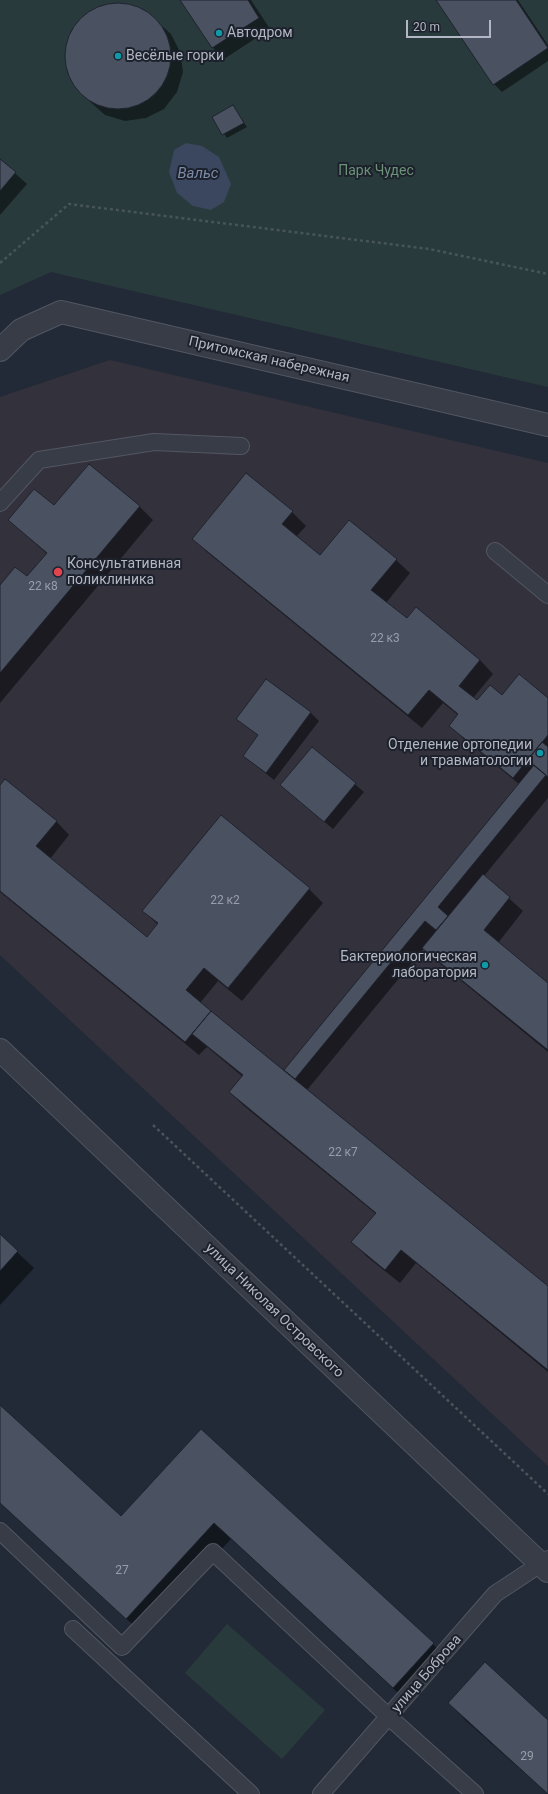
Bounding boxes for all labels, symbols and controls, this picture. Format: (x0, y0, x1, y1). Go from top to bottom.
scale bar (408, 12, 493, 38)
text: 20 m (413, 20, 440, 34)
place label: Автодром (227, 25, 293, 41)
marker: Автодром (214, 28, 224, 38)
place label: Весёлые горки (126, 48, 224, 64)
marker: Весёлые горки (113, 51, 123, 61)
park label: Парк Чудес (338, 163, 414, 179)
water label: Вальс (178, 165, 218, 183)
street label: Притомская набережная (187, 333, 351, 387)
place label: Консультативная поликлиника (67, 556, 181, 588)
marker: Консультативная поликлиника (52, 566, 64, 578)
house number: 22 к8 (28, 580, 58, 594)
house number: 22 к3 (370, 632, 400, 646)
place label: Отделение ортопедии и травматологии (388, 737, 532, 770)
marker: Отделение ортопедии и травматологии (535, 748, 545, 758)
house number: 22 к2 (210, 894, 240, 908)
place label: Бактериологическая лаборатория (340, 949, 477, 982)
marker: Бактериологическая лаборатория (480, 960, 490, 970)
house number: 22 к7 (328, 1146, 358, 1160)
street label: улица Николая Островского (201, 1240, 347, 1382)
house number: 27 (115, 1564, 129, 1578)
street label: улица Боброва (389, 1632, 465, 1716)
house number: 29 (520, 1750, 534, 1764)

